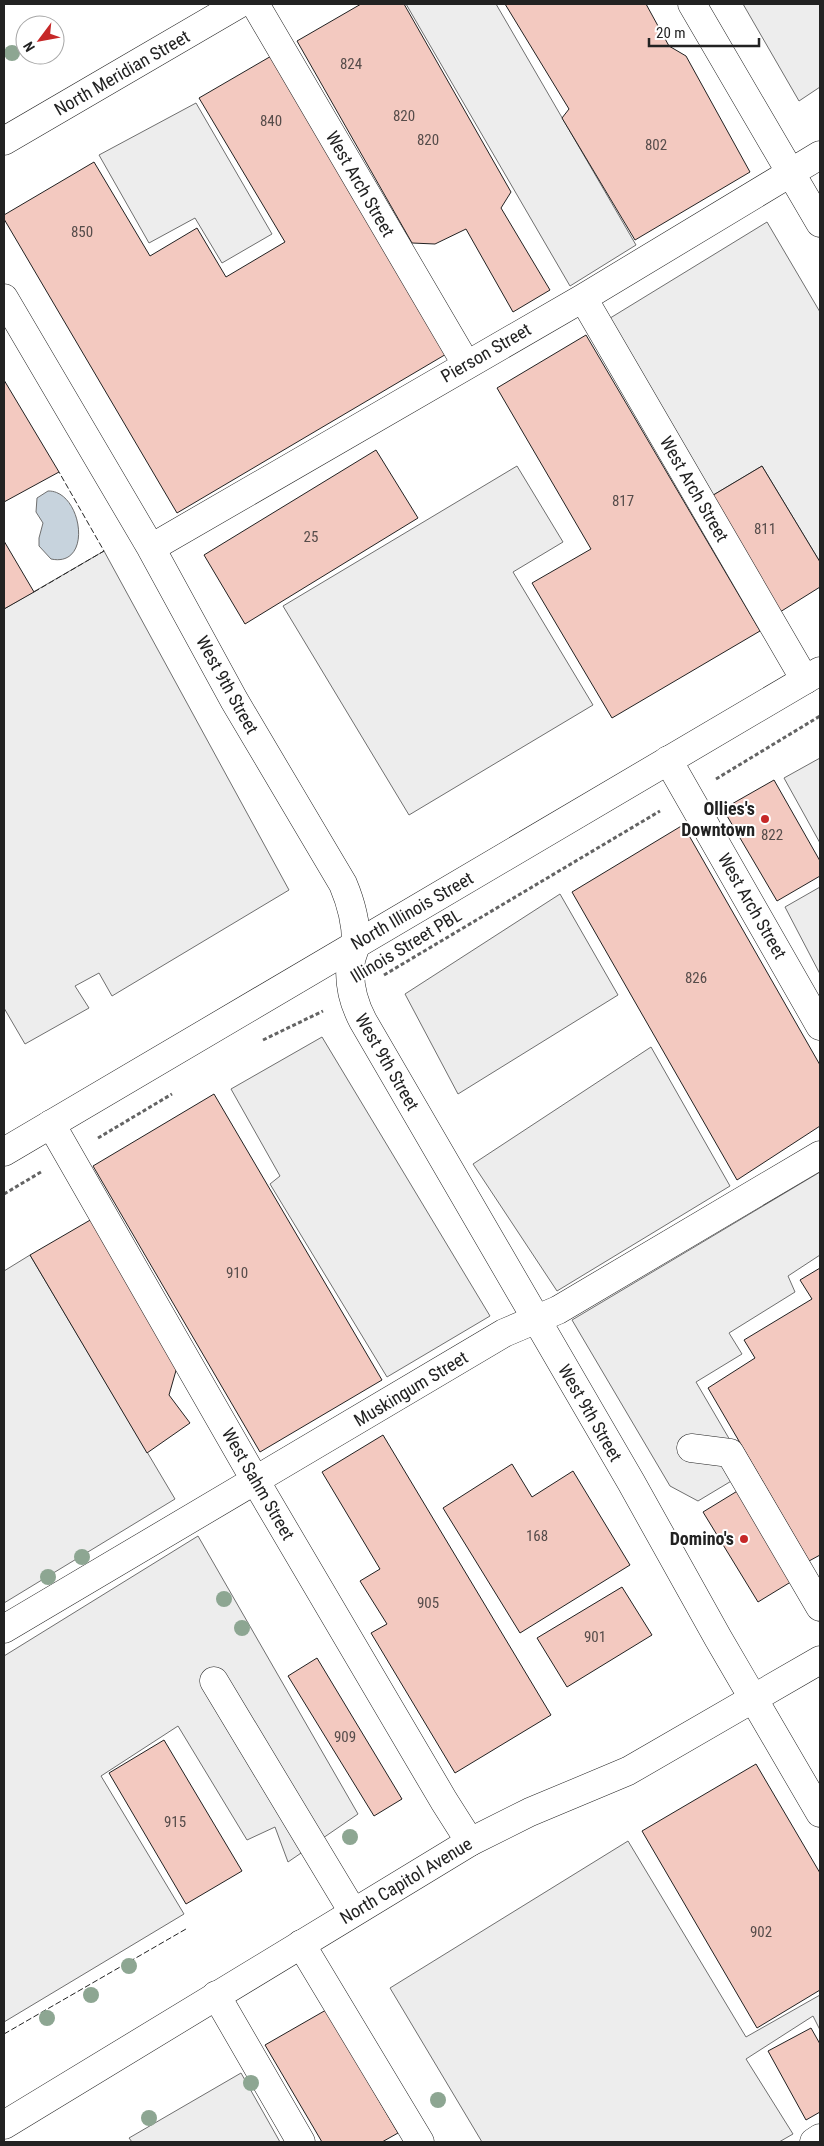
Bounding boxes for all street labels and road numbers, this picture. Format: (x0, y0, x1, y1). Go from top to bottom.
street label: North Meridian Street (50, 25, 193, 120)
street label: West Arch Street (322, 127, 399, 240)
street label: Pierson Street (437, 318, 534, 387)
street label: West Arch Street (656, 432, 733, 545)
street label: West 9th Street (192, 632, 263, 737)
street label: West Arch Street (714, 849, 791, 962)
street label: North Illinois Street (347, 867, 477, 954)
street label: Illinois Street PBL (346, 904, 465, 987)
street label: West 9th Street (351, 1009, 424, 1114)
street label: Muskingum Street (350, 1346, 471, 1431)
street label: West 9th Street (554, 1360, 627, 1465)
street label: West Sahm Street (218, 1424, 299, 1544)
street label: North Capitol Avenue (336, 1833, 476, 1928)

